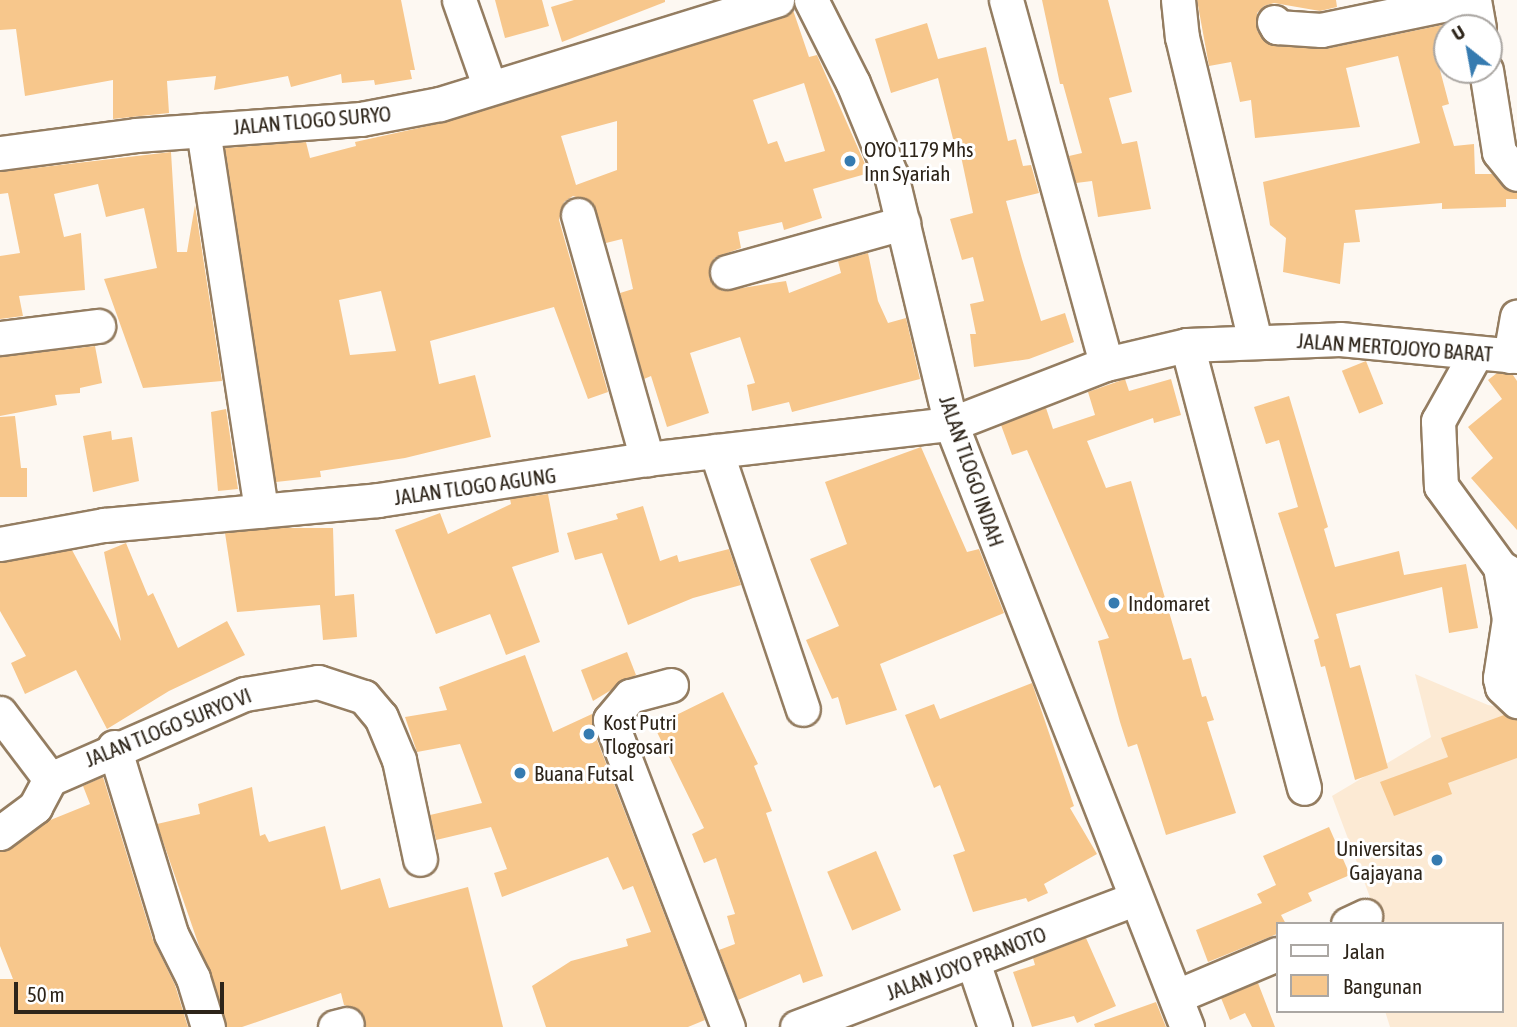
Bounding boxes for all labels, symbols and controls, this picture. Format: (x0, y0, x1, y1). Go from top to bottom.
north arrow (1433, 14, 1503, 84)
text: U (1448, 20, 1469, 45)
street label: JALAN TLOGO SURYO (232, 101, 392, 139)
place label: OYO 1179 Mhs Inn Syariah (864, 136, 974, 186)
marker: OYO 1179 Mhs Inn Syariah (842, 153, 858, 169)
street label: JALAN MERTOJOYO BARAT (1296, 328, 1494, 366)
street label: JALAN TLOGO INDAH (934, 392, 1010, 550)
street label: JALAN TLOGO AGUNG (392, 462, 558, 510)
place label: Indomaret (1128, 590, 1210, 616)
marker: Indomaret (1106, 595, 1122, 611)
street label: JALAN TLOGO SURYO VI (81, 682, 255, 772)
place label: Kost Putri Tlogosari (603, 709, 677, 759)
marker: Kost Putri Tlogosari (581, 726, 597, 742)
place label: Buana Futsal (534, 760, 634, 786)
marker: Buana Futsal (512, 765, 528, 781)
place label: Universitas Gajayana (1336, 835, 1423, 885)
marker: Universitas Gajayana (1429, 852, 1445, 868)
street label: JALAN JOYO PRANOTO (882, 921, 1050, 1005)
legend (1276, 922, 1503, 1013)
text: Jalan (1343, 939, 1385, 963)
scale bar (18, 968, 228, 1012)
text: Bangunan (1343, 974, 1422, 998)
text: 50 m (27, 982, 65, 1006)

